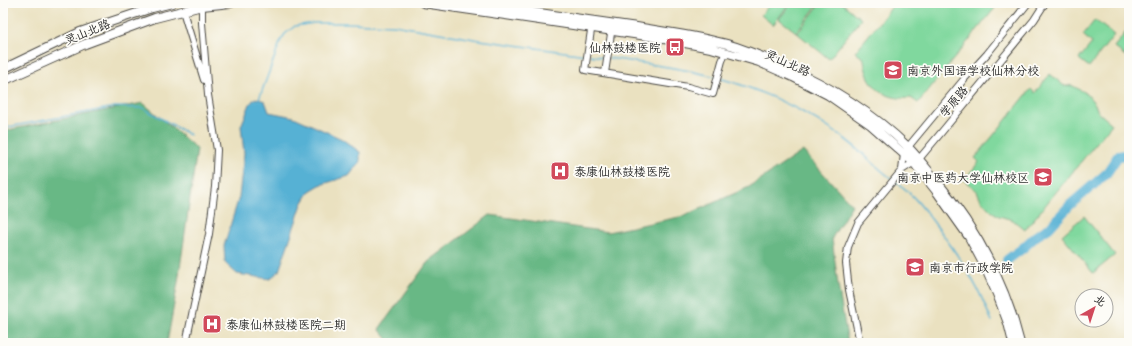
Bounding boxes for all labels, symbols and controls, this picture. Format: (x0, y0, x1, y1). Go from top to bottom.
street label: 灵山北路 (62, 15, 112, 47)
bus stop icon: 仙林鼓楼医院 (664, 36, 686, 58)
place label: 仙林鼓楼医院 (589, 39, 661, 55)
street label: 灵山北路 (763, 45, 813, 79)
school or university icon: 南京外国语学校仙林分校 (882, 59, 904, 81)
place label: 南京外国语学校仙林分校 (907, 62, 1039, 78)
street label: 学原路 (935, 82, 971, 120)
hospital icon: 泰康仙林鼓楼医院 (549, 160, 571, 182)
place label: 泰康仙林鼓楼医院 (574, 163, 670, 179)
school or university icon: 南京中医药大学仙林校区 (1032, 166, 1054, 188)
place label: 南京中医药大学仙林校区 (897, 169, 1029, 185)
school or university icon: 南京市行政学院 (904, 256, 926, 278)
place label: 南京市行政学院 (929, 259, 1013, 275)
north arrow (1074, 288, 1114, 328)
text: 北 (1092, 291, 1110, 309)
hospital icon: 泰康仙林鼓楼医院二期 (201, 313, 223, 335)
place label: 泰康仙林鼓楼医院二期 (226, 316, 346, 332)

